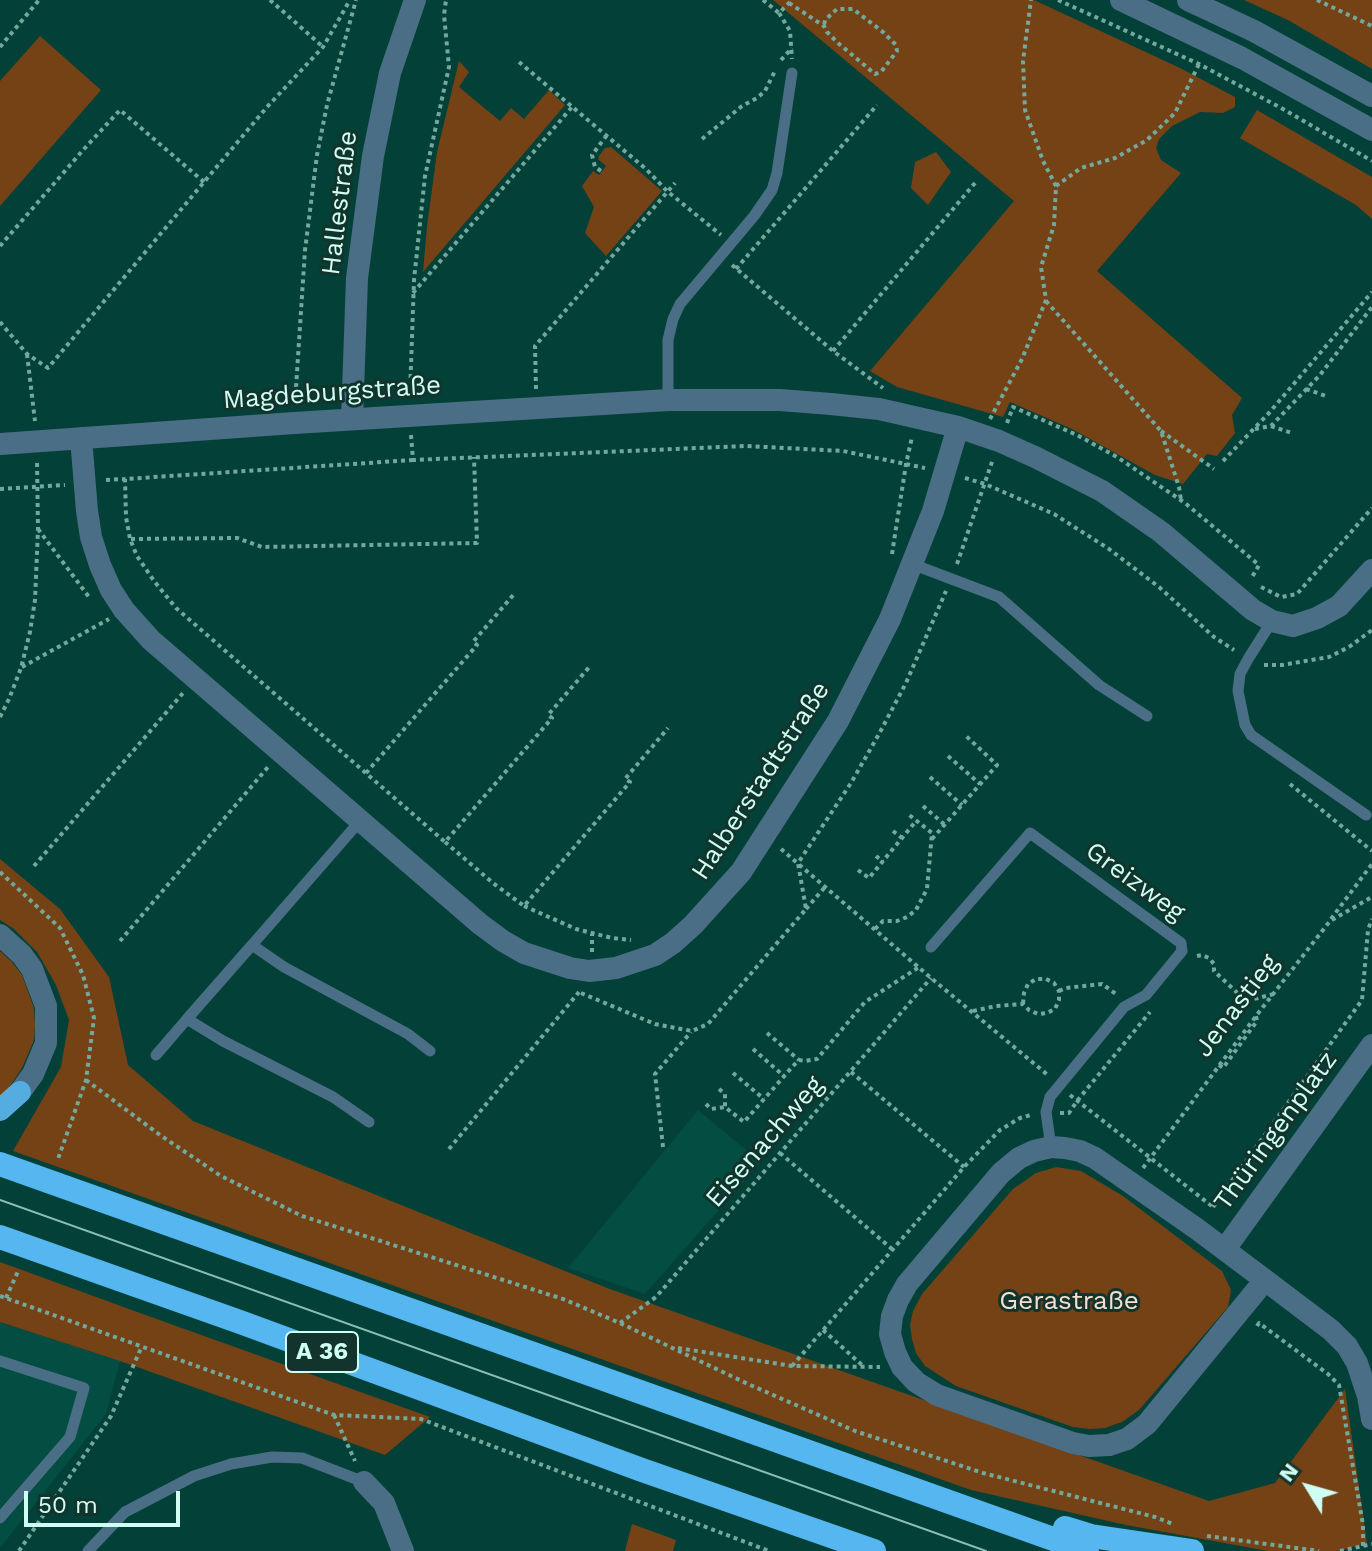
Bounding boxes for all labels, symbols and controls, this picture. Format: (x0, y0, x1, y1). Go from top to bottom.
street label: Hallestraße (316, 129, 364, 277)
street label: Magdeburgstraße (222, 370, 442, 416)
street label: Halberstadtstraße (685, 676, 837, 886)
street label: Greizweg (1079, 836, 1191, 928)
street label: Jenastieg (1188, 948, 1286, 1064)
street label: Thüringenplatz (1208, 1045, 1344, 1217)
street label: Eisenachweg (700, 1070, 830, 1214)
park label: Gerastraße (999, 1285, 1139, 1317)
road number: A 36 (286, 1332, 358, 1372)
north arrow (1268, 1447, 1348, 1527)
text: N (1274, 1458, 1303, 1486)
scale bar (28, 1475, 184, 1525)
text: 50 m (38, 1491, 98, 1519)

